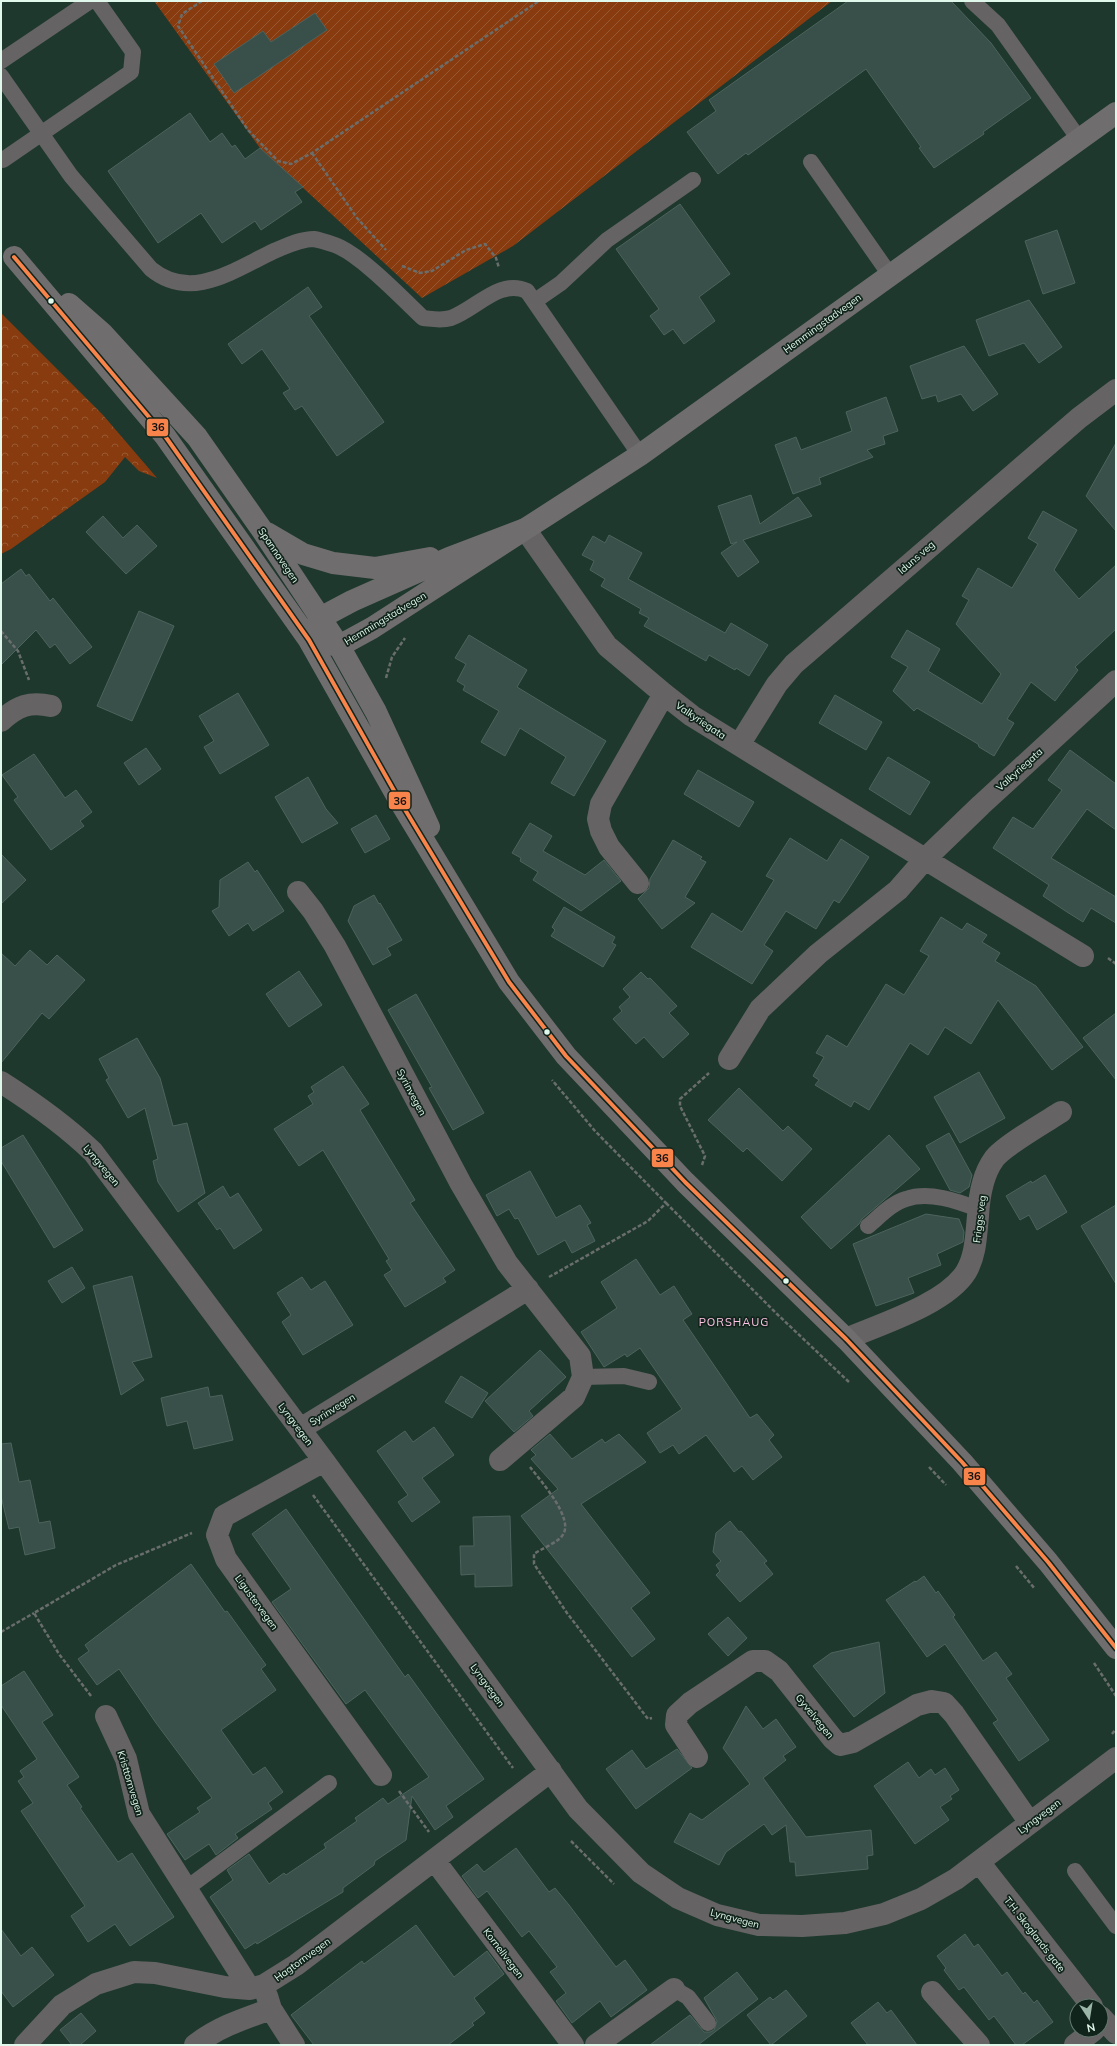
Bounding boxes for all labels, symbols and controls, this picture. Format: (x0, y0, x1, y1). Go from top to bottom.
street label: Hemmingstadvegen (781, 291, 864, 356)
unlabelled marker (46, 296, 56, 306)
line badge: 36 (146, 418, 169, 437)
text: 36 (151, 420, 165, 434)
street label: Spannavegen (255, 525, 302, 586)
street label: Iduns veg (895, 538, 937, 577)
street label: Hemmingstadvegen (342, 589, 429, 648)
street label: Valkyriegata (673, 699, 728, 742)
street label: Valkyriegata (993, 745, 1045, 794)
line badge: 36 (388, 791, 411, 810)
text: 36 (393, 794, 407, 808)
unlabelled marker (542, 1027, 552, 1037)
street label: Syrinvegen (394, 1067, 429, 1118)
street label: Lyngvegen (80, 1142, 123, 1189)
line badge: 36 (651, 1148, 674, 1168)
text: 36 (655, 1151, 669, 1165)
street label: Friggs veg (970, 1195, 989, 1244)
unlabelled marker (781, 1276, 791, 1286)
district label: PORSHAUG (699, 1315, 769, 1329)
street label: Syrinvegen (307, 1390, 358, 1429)
street label: Lyngvegen (275, 1400, 316, 1448)
line badge: 36 (963, 1467, 986, 1486)
text: 36 (967, 1469, 981, 1483)
street label: Ligustervegen (232, 1572, 281, 1633)
street label: Lyngvegen (468, 1661, 508, 1710)
street label: Gyvelvegen (793, 1691, 837, 1741)
street label: Kristtornvegen (114, 1749, 147, 1817)
street label: Lyngvegen (1015, 1796, 1063, 1837)
street label: T.H. Skoglands gate (1001, 1894, 1068, 1975)
street label: Lyngvegen (709, 1906, 761, 1931)
street label: Kornellvegen (480, 1926, 527, 1981)
street label: Hagtornvegen (272, 1935, 333, 1984)
north arrow (1069, 1998, 1109, 2038)
text: N (1086, 2020, 1097, 2035)

